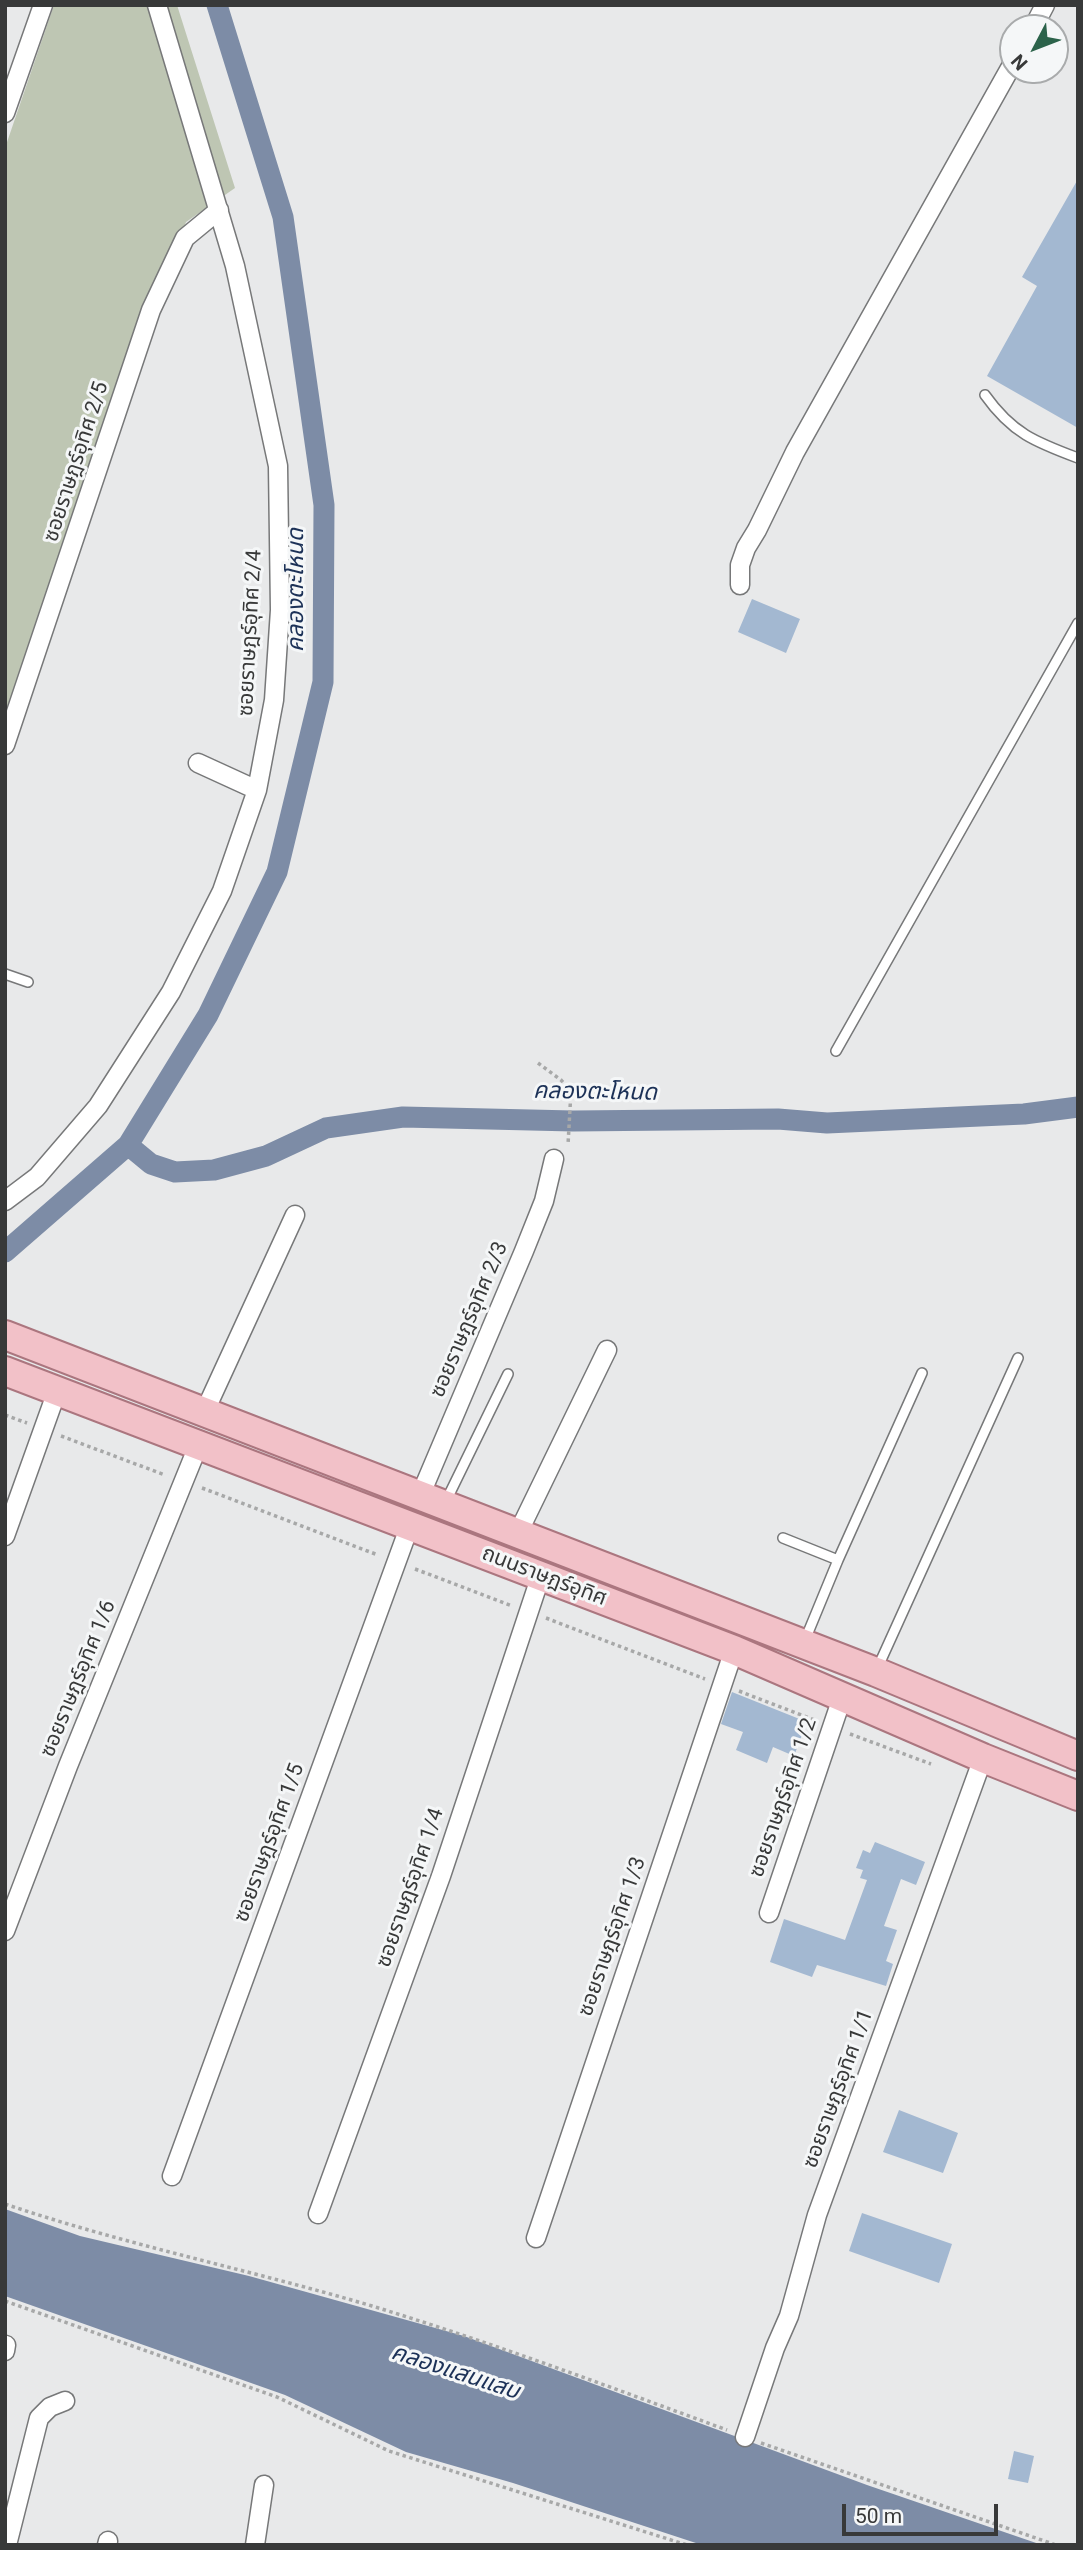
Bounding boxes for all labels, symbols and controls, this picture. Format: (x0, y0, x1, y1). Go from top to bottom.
north arrow (999, 14, 1069, 84)
text: N (1006, 49, 1033, 75)
street label: ซอยราษฎร์อุทิศ 2/5 (39, 379, 115, 545)
water label: คลองตะโหนด (283, 528, 311, 652)
street label: ซอยราษฎร์อุทิศ 2/4 (234, 549, 268, 717)
water label: คลองตะโหนด (533, 1078, 657, 1108)
street label: ซอยราษฎร์อุทิศ 2/3 (426, 1238, 514, 1402)
street label: ถนนราษฎร์อุทิศ (478, 1542, 610, 1612)
street label: ซอยราษฎร์อุทิศ 1/6 (36, 1597, 122, 1761)
street label: ซอยราษฎร์อุทิศ 1/2 (745, 1715, 823, 1881)
street label: ซอยราษฎร์อุทิศ 1/5 (230, 1760, 310, 1926)
street label: ซอยราษฎร์อุทิศ 1/4 (372, 1805, 450, 1971)
street label: ซอยราษฎร์อุทิศ 1/3 (574, 1854, 652, 2020)
street label: ซอยราษฎร์อุทิศ 1/1 (799, 2006, 879, 2172)
water label: คลองแสนแสบ (388, 2339, 522, 2407)
scale bar (845, 2490, 1001, 2534)
text: 50 m (855, 2504, 902, 2528)

